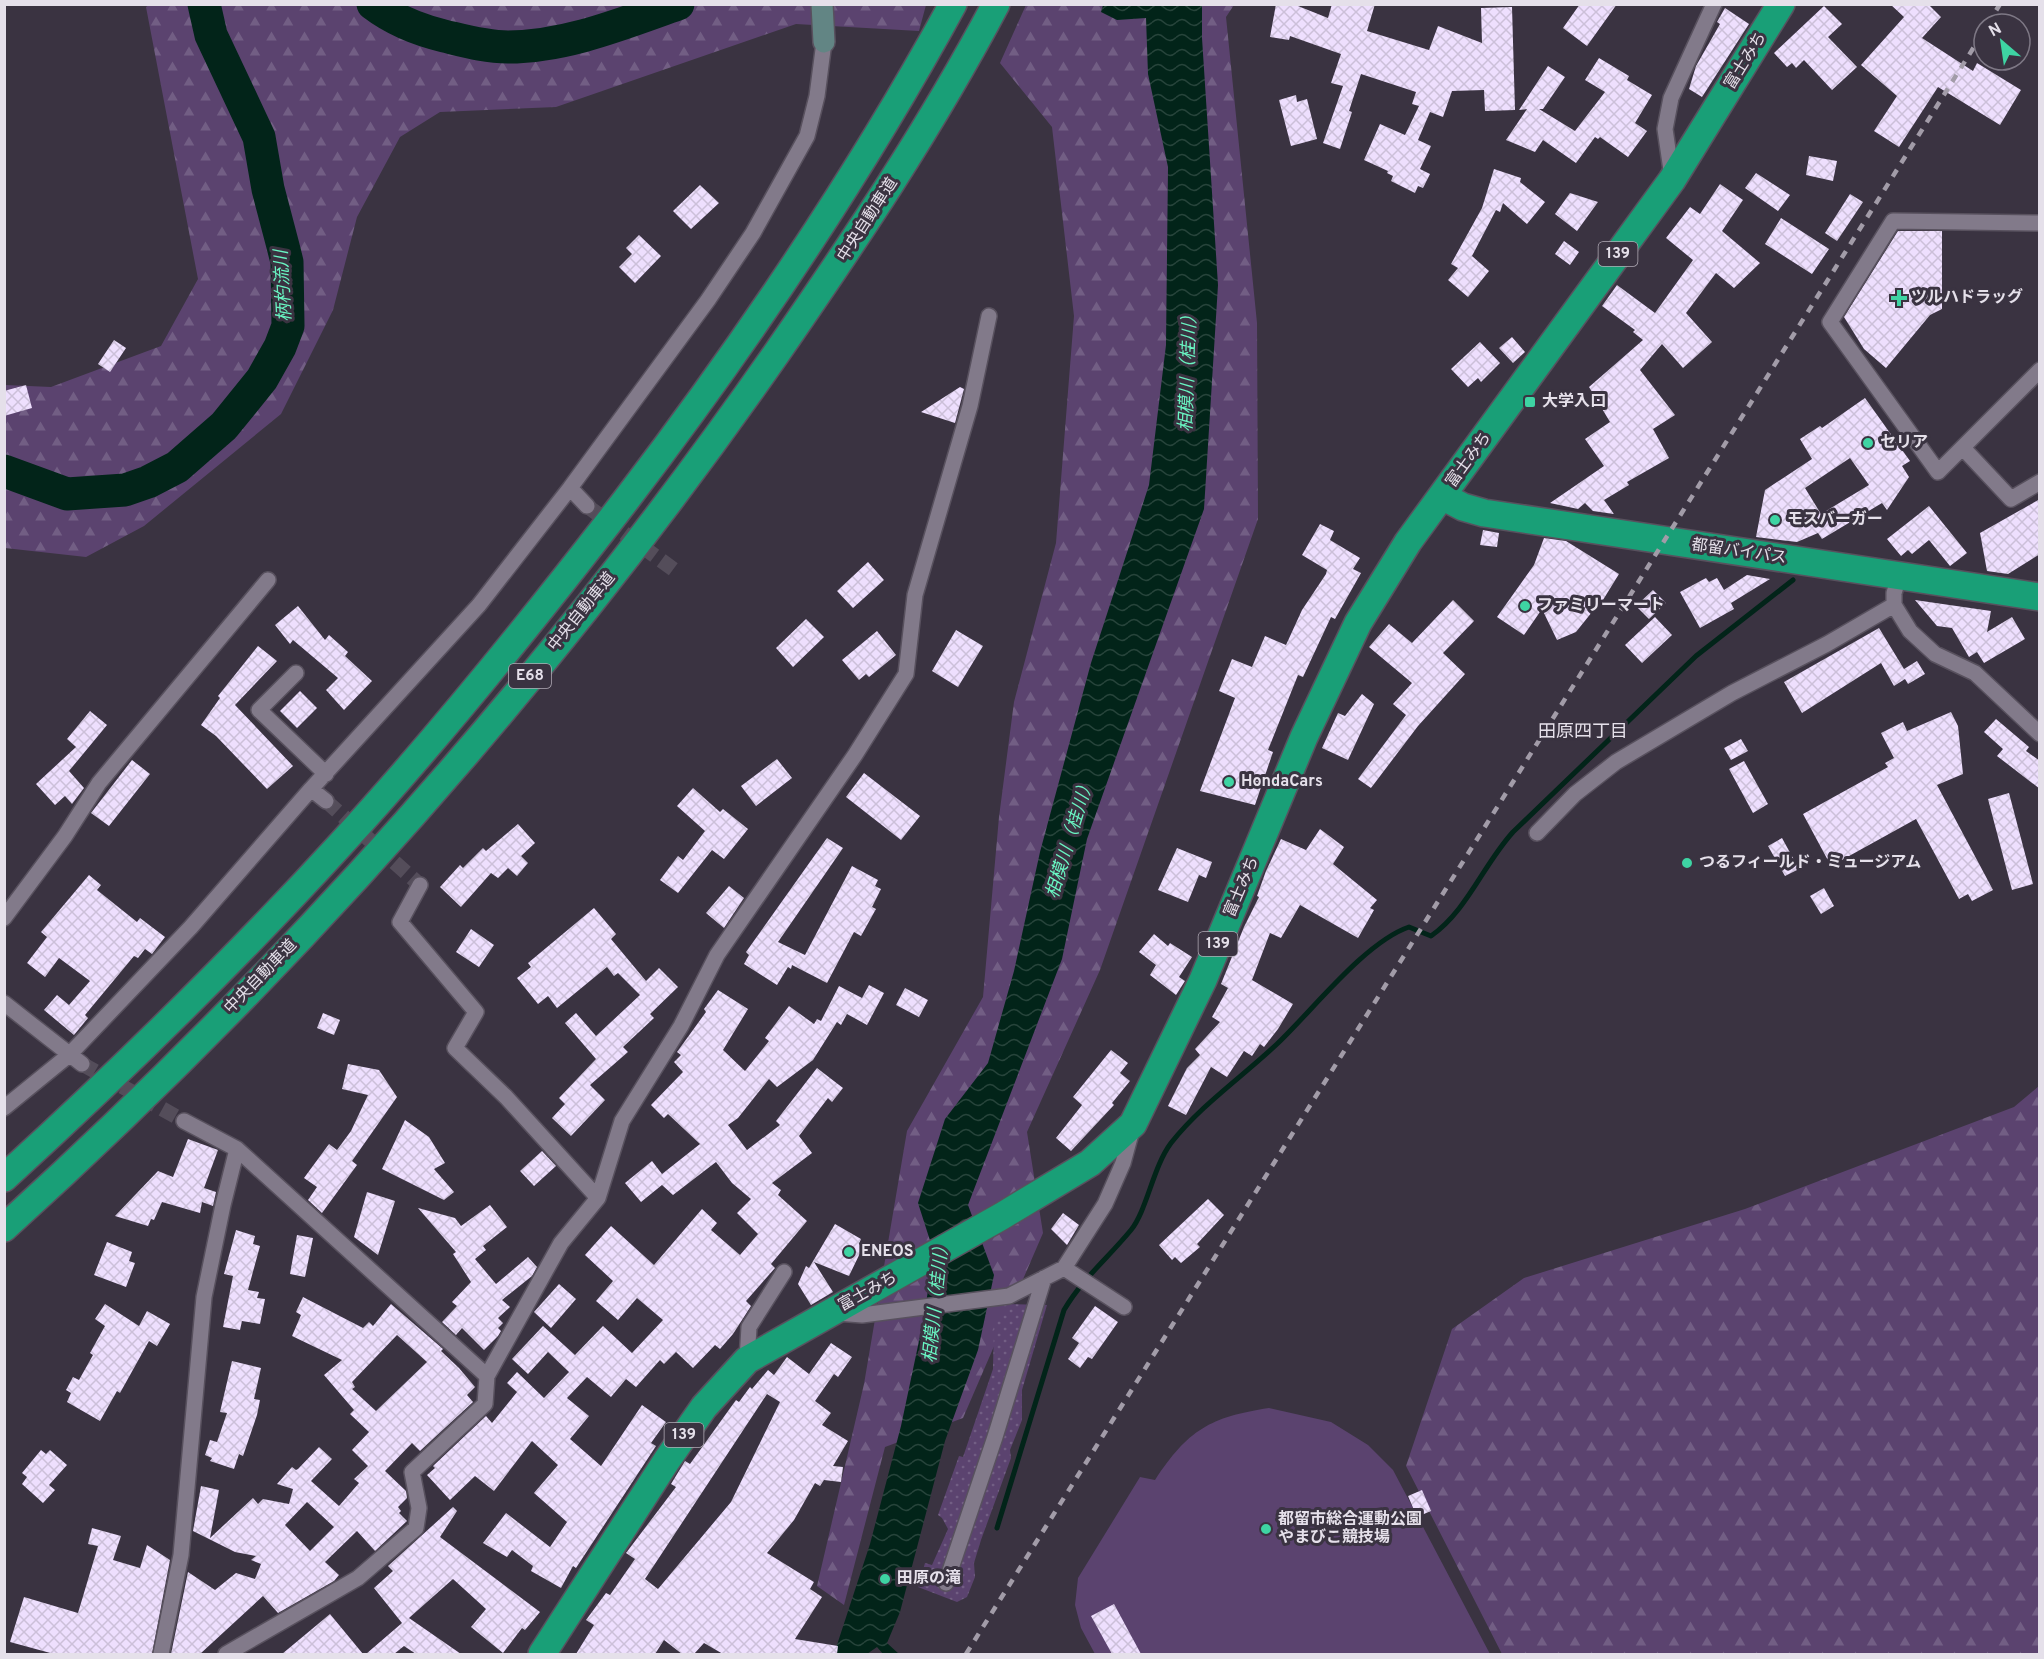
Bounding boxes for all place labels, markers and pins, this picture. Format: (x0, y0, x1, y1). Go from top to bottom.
place label: ツルハドラッグ (1911, 287, 2023, 308)
marker: ツルハドラッグ (1892, 291, 1906, 305)
place label: 大学入口 (1542, 392, 1606, 412)
marker: 大学入口 (1523, 395, 1537, 409)
place label: セリア (1880, 433, 1928, 453)
marker: セリア (1861, 436, 1875, 450)
place label: モスバーガー (1787, 510, 1883, 530)
marker: モスバーガー (1768, 513, 1782, 527)
place label: ファミリーマート (1537, 596, 1665, 616)
marker: ファミリーマート (1518, 599, 1532, 613)
place label: HondaCars (1241, 772, 1323, 792)
marker: HondaCars (1222, 775, 1236, 789)
place label: つるフィールド・ミュージアム (1699, 853, 1921, 873)
marker: つるフィールド・ミュージアム (1680, 856, 1694, 870)
place label: ENEOS (861, 1242, 914, 1262)
marker: ENEOS (842, 1245, 856, 1259)
place label: 都留市総合運動公園 やまびこ競技場 (1278, 1509, 1422, 1548)
marker: 都留市総合運動公園 やまびこ競技場 (1259, 1522, 1273, 1536)
place label: 田原の滝 (897, 1569, 961, 1589)
marker: 田原の滝 (878, 1572, 892, 1586)

